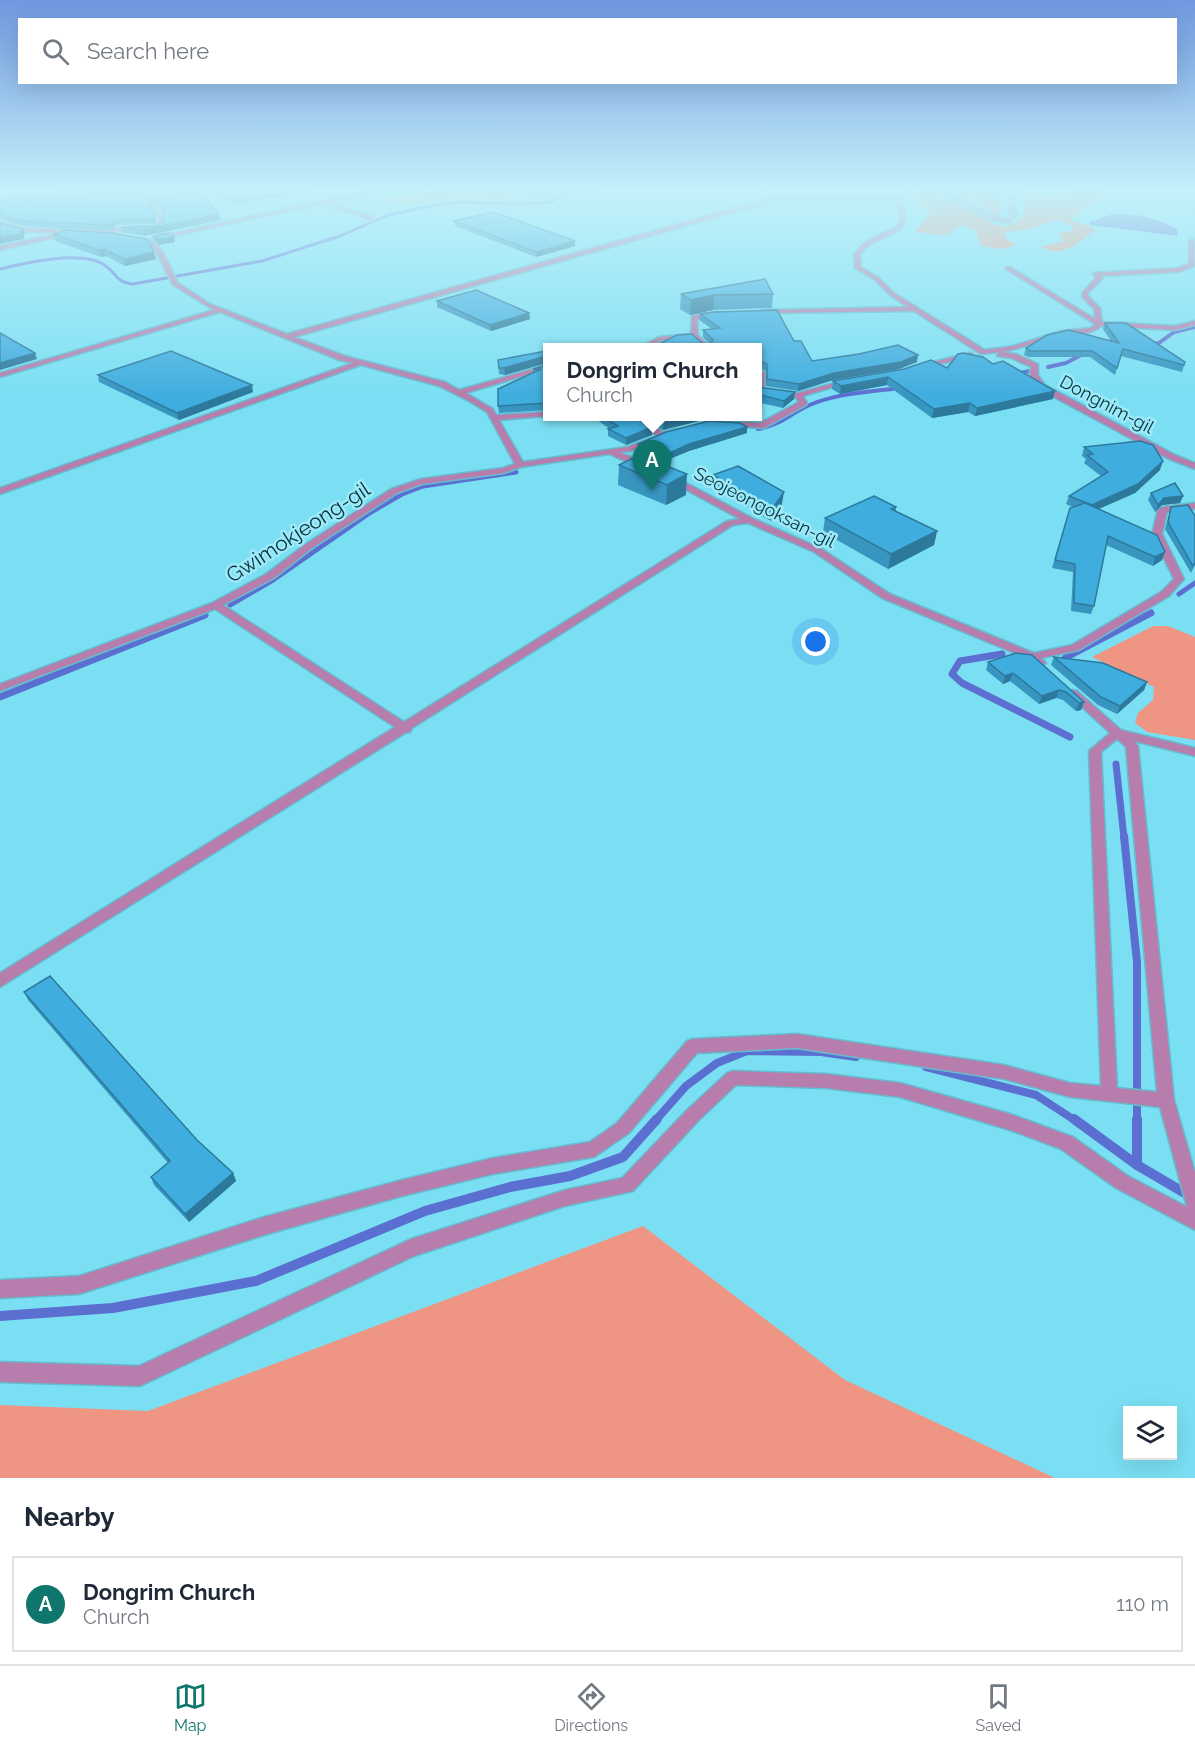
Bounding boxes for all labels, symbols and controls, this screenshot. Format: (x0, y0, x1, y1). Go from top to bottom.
search box (18, 18, 1177, 84)
icon: search (39, 35, 72, 68)
text: Search here (87, 38, 209, 64)
popup (543, 343, 762, 421)
text: Dongrim Church (566, 357, 739, 383)
street label: Dongnim-gil (1056, 370, 1158, 438)
text: Church (566, 383, 633, 407)
pin: A (632, 440, 672, 490)
street label: Seojeongoksan-gil (691, 462, 839, 552)
street label: Gwimokjeong-gil (221, 476, 375, 588)
your location (801, 627, 830, 656)
map controls (1123, 1406, 1177, 1460)
button: layers (1123, 1406, 1177, 1460)
text: Nearby (24, 1502, 114, 1532)
text: Dongrim Church (83, 1579, 255, 1605)
text: A (39, 1592, 52, 1616)
text: 110 m (1116, 1592, 1169, 1616)
text: Church (83, 1605, 150, 1629)
tab: Map (174, 1680, 207, 1735)
tab: Directions (554, 1680, 628, 1735)
tab: Saved (975, 1680, 1021, 1735)

